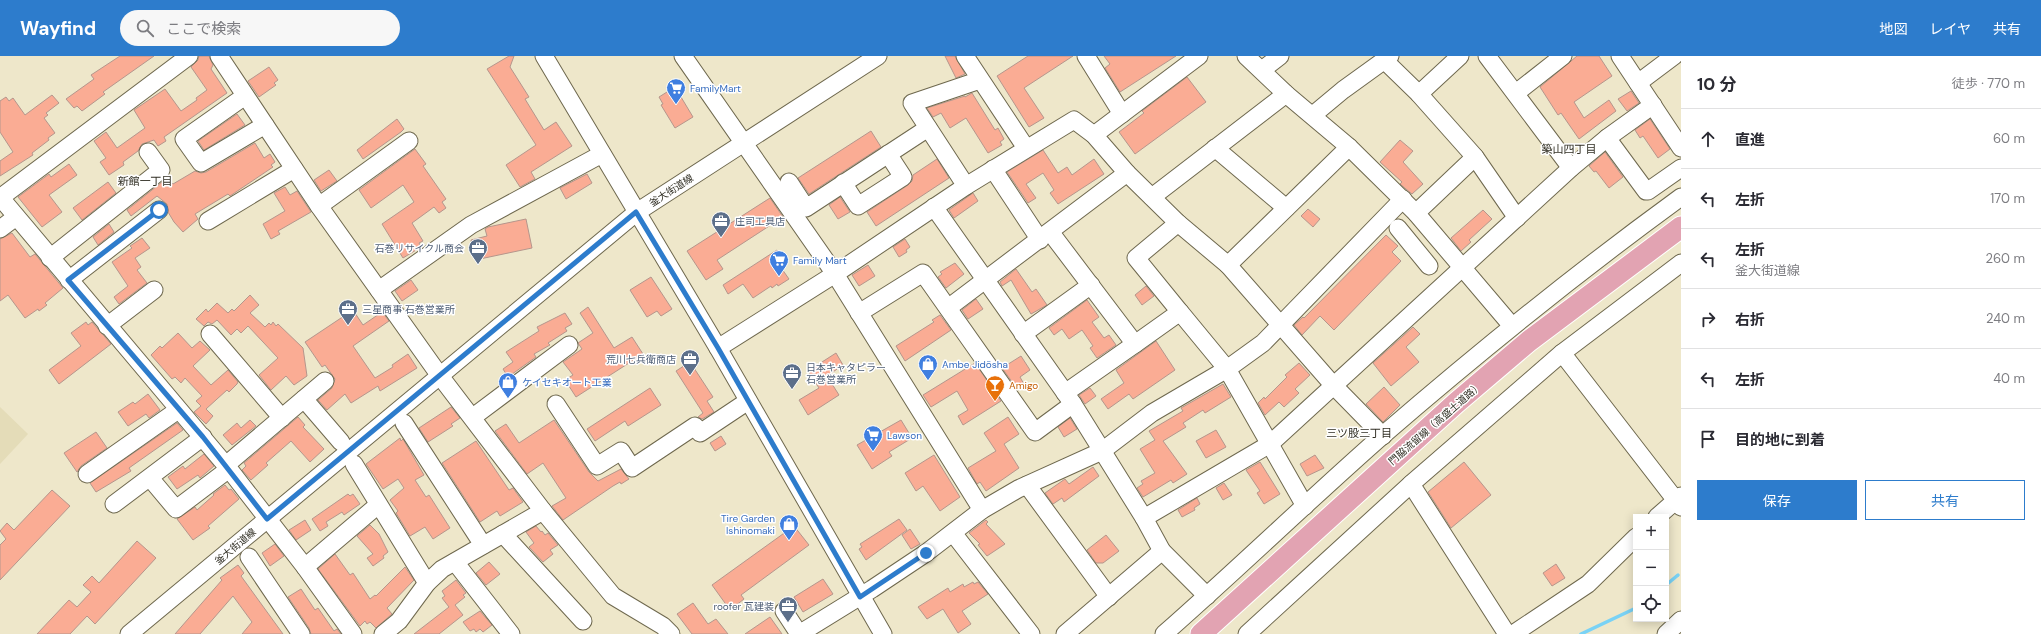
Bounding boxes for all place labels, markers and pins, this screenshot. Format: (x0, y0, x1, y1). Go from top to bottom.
supermarket icon: FamilyMart (665, 77, 687, 105)
place label: FamilyMart (690, 82, 741, 95)
office icon: 庄司工具店 (710, 210, 732, 238)
place label: 庄司工具店 (735, 215, 785, 228)
office icon: 石巻リサイクル商会 (467, 237, 489, 265)
place label: 石巻リサイクル商会 (375, 242, 464, 255)
supermarket icon: Family Mart (768, 249, 790, 277)
place label: Family Mart (793, 254, 847, 267)
office icon: 三星商事 石巻営業所 (337, 298, 359, 326)
place label: 三星商事 石巻営業所 (362, 303, 455, 316)
office icon: 荒川七兵衛商店 (679, 348, 701, 376)
place label: 荒川七兵衛商店 (606, 353, 676, 366)
shop icon: Ambe Jidōsha (917, 353, 939, 381)
place label: Ambe Jidōsha (942, 358, 1008, 371)
place label: 日本キャタピラー 石巻営業所 (806, 361, 886, 386)
office icon: 日本キャタピラー 石巻営業所 (781, 362, 803, 390)
shop icon: ケイセキオート工業 (497, 371, 519, 399)
bar icon: Amigo (984, 374, 1006, 402)
place label: ケイセキオート工業 (522, 376, 612, 389)
place label: Amigo (1009, 379, 1038, 392)
supermarket icon: Lawson (862, 424, 884, 452)
place label: Lawson (887, 429, 922, 442)
place label: Tire Garden Ishinomaki (721, 512, 775, 537)
shop icon: Tire Garden Ishinomaki (778, 513, 800, 541)
office icon: roofer 瓦建装 (777, 595, 799, 623)
place label: roofer 瓦建装 (713, 600, 774, 613)

